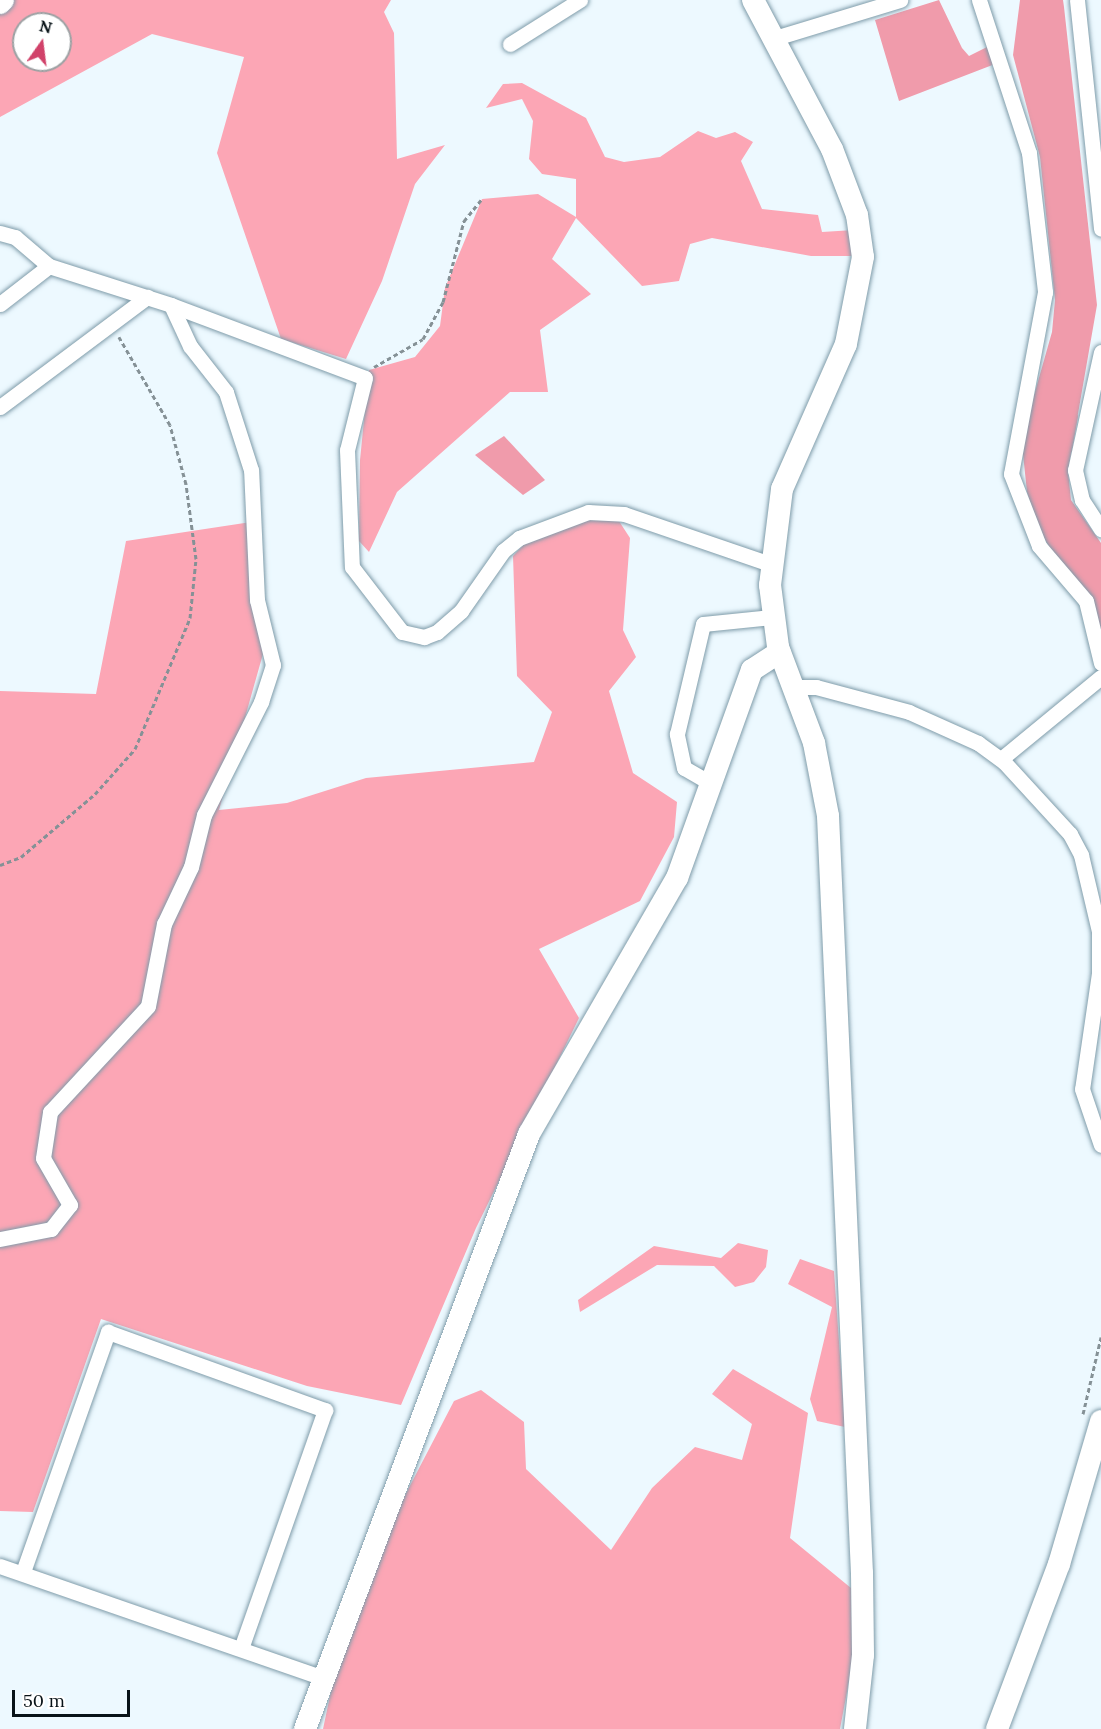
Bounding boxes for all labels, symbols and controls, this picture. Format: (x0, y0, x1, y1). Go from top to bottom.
north arrow (12, 12, 72, 72)
text: N (37, 15, 54, 38)
scale bar (15, 1678, 134, 1716)
text: 50 m (23, 1689, 65, 1712)

